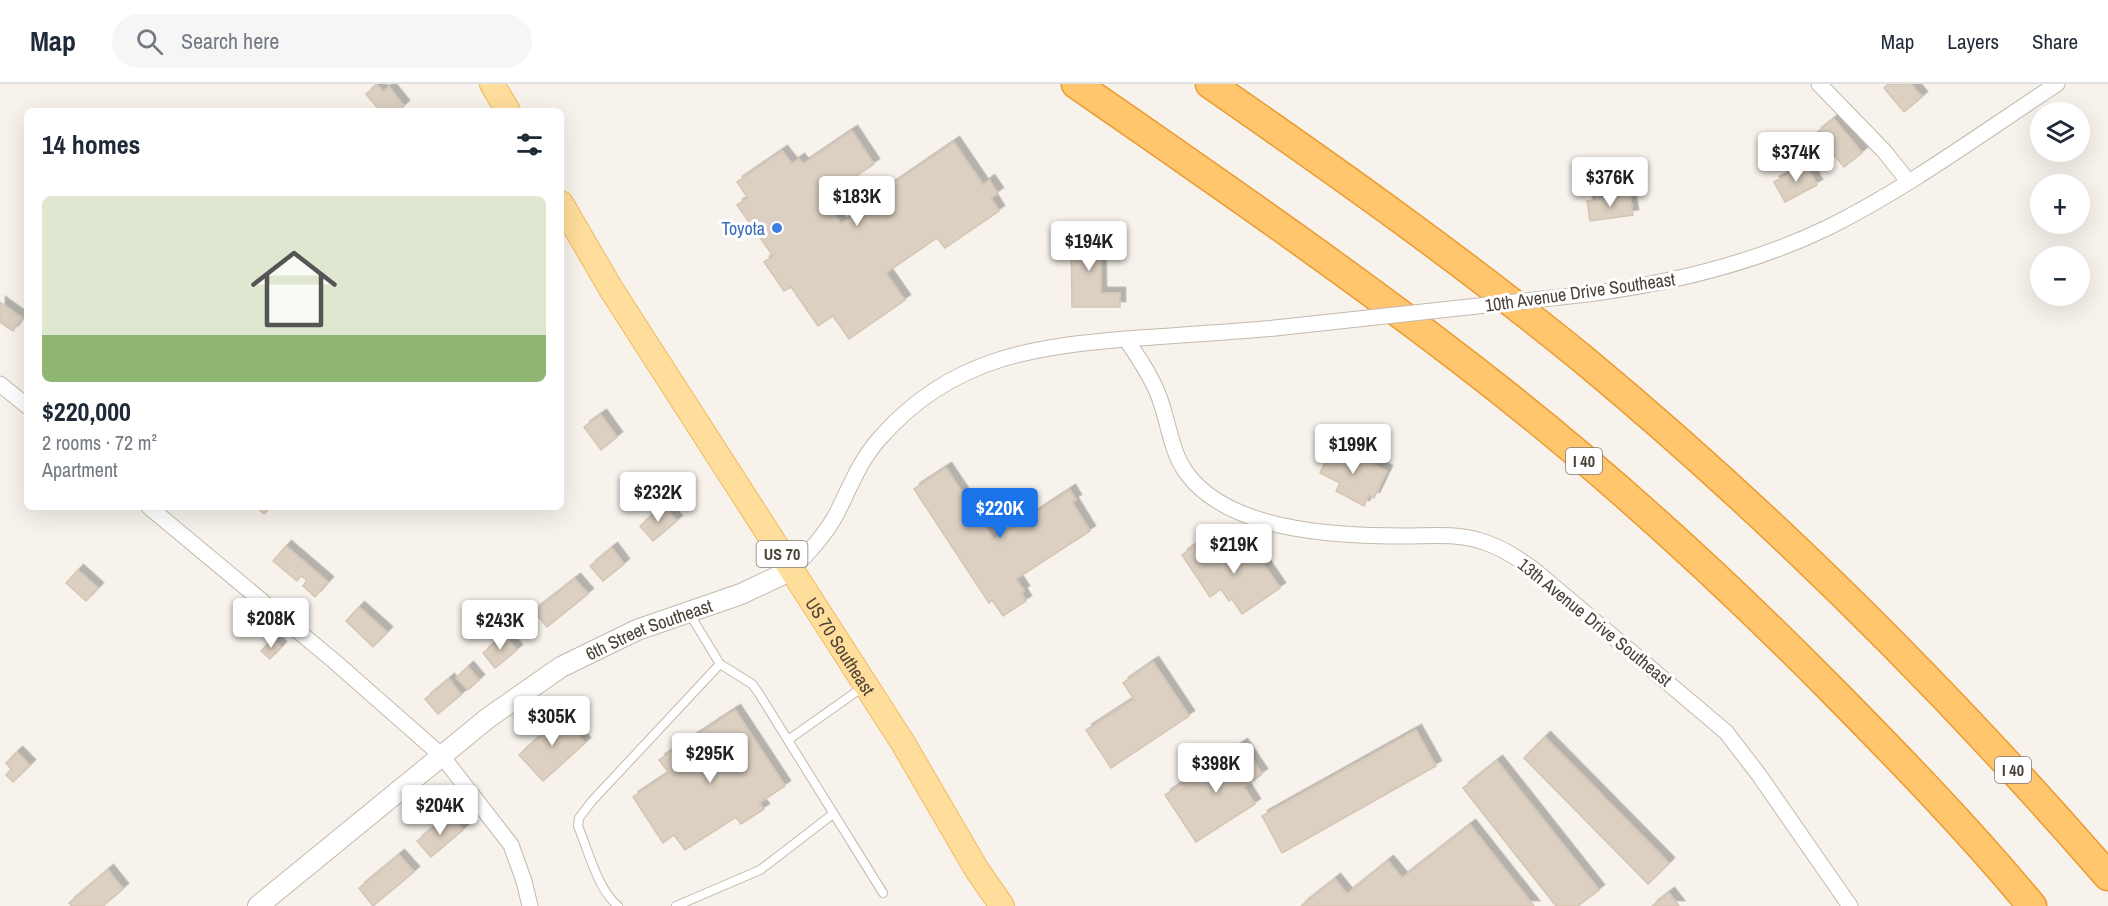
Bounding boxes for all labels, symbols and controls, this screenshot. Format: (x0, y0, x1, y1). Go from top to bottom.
search box (112, 14, 532, 68)
text: Map (30, 22, 76, 60)
icon: search (133, 25, 166, 58)
text: Search here (181, 26, 279, 56)
text: Map (1881, 27, 1914, 56)
text: Layers (1947, 27, 1999, 56)
text: Share (2032, 27, 2078, 56)
map controls (2030, 102, 2090, 306)
button: layers (2030, 102, 2090, 162)
text: 14 homes (42, 127, 140, 162)
icon: filters (513, 128, 546, 161)
pin: $374K (1754, 132, 1838, 183)
text: $374K (1772, 138, 1820, 165)
pin: $376K (1568, 157, 1652, 208)
text: $376K (1586, 163, 1634, 190)
button: + (2030, 174, 2090, 234)
pin: $183K (815, 176, 899, 227)
text: $183K (833, 182, 881, 209)
place label: Toyota (722, 216, 765, 241)
marker: Toyota (770, 221, 784, 235)
pin: $194K (1047, 221, 1131, 272)
text: $194K (1065, 227, 1113, 254)
icon: home (240, 235, 348, 343)
button: − (2030, 246, 2090, 306)
street label: 10th Avenue Drive Southeast (1483, 266, 1677, 318)
text: $220,000 (42, 394, 131, 429)
pin: $199K (1311, 424, 1395, 475)
text: 2 rooms · 72 m² (42, 429, 157, 456)
text: $199K (1329, 430, 1377, 457)
road number: I 40 (1566, 448, 1602, 474)
text: Apartment (42, 456, 118, 483)
pin: $232K (616, 472, 700, 523)
text: $232K (634, 478, 682, 505)
pin: $220K (958, 488, 1042, 539)
text: $220K (976, 494, 1024, 521)
pin: $219K (1192, 524, 1276, 575)
text: $219K (1210, 530, 1258, 557)
road number: US 70 (756, 541, 808, 567)
street label: 13th Avenue Drive Southeast (1513, 552, 1677, 692)
street label: 6th Street Southeast (581, 592, 716, 666)
street label: US 70 Southeast (800, 592, 881, 700)
pin: $208K (229, 598, 313, 649)
pin: $243K (458, 600, 542, 651)
text: $208K (247, 604, 295, 631)
text: $243K (476, 606, 524, 633)
pin: $305K (510, 696, 594, 747)
text: $305K (528, 702, 576, 729)
pin: $295K (668, 733, 752, 784)
text: $295K (686, 739, 734, 766)
pin: $398K (1174, 743, 1258, 794)
text: $398K (1192, 749, 1240, 776)
road number: I 40 (1995, 757, 2031, 783)
pin: $204K (398, 785, 482, 836)
text: $204K (416, 791, 464, 818)

